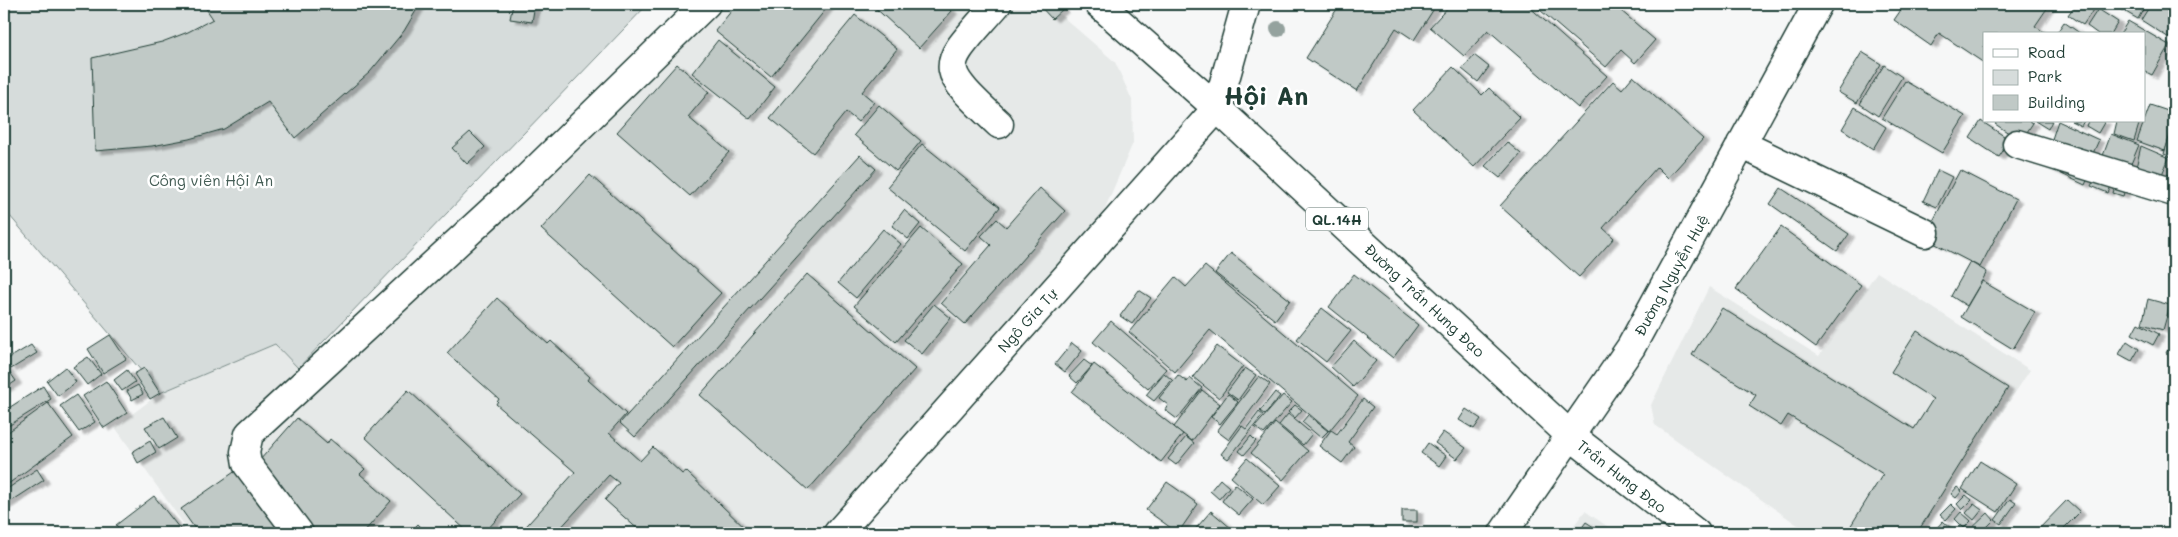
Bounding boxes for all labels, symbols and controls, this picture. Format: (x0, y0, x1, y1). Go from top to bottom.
legend (1983, 32, 2146, 122)
text: Road (2028, 42, 2065, 62)
text: Park (2028, 66, 2062, 86)
district label: Hội An (1224, 79, 1308, 111)
text: Building (2028, 92, 2085, 112)
park label: Công viên Hội An (149, 170, 273, 190)
road number: QL.14H (1306, 208, 1368, 230)
street label: Đường Nguyễn Huệ (1629, 211, 1713, 339)
street label: Đường Trần Hưng Đạo (1360, 239, 1490, 361)
street label: Ngô Gia Tự (993, 283, 1062, 356)
street label: Trần Hưng Đạo (1573, 435, 1671, 517)

